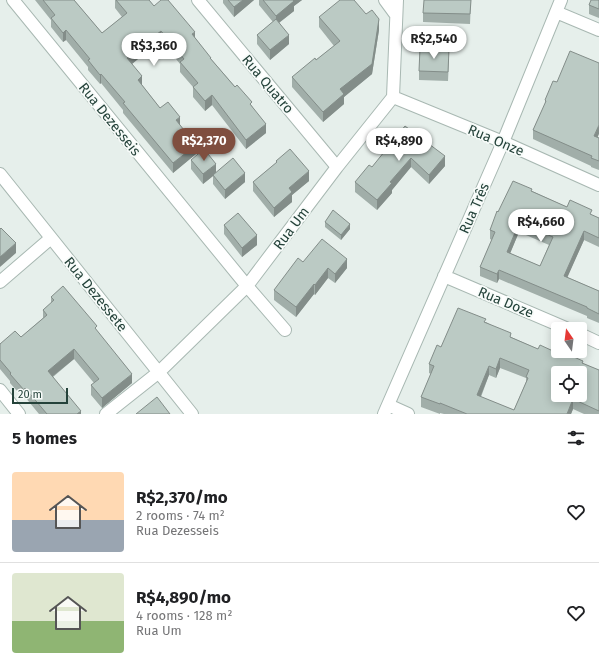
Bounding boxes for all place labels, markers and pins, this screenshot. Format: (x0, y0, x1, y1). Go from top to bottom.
pin: R$2,540 (397, 26, 471, 60)
pin: R$3,360 (117, 33, 191, 67)
pin: R$2,370 (167, 128, 241, 162)
pin: R$4,890 (362, 128, 436, 162)
pin: R$4,660 (504, 209, 578, 243)

